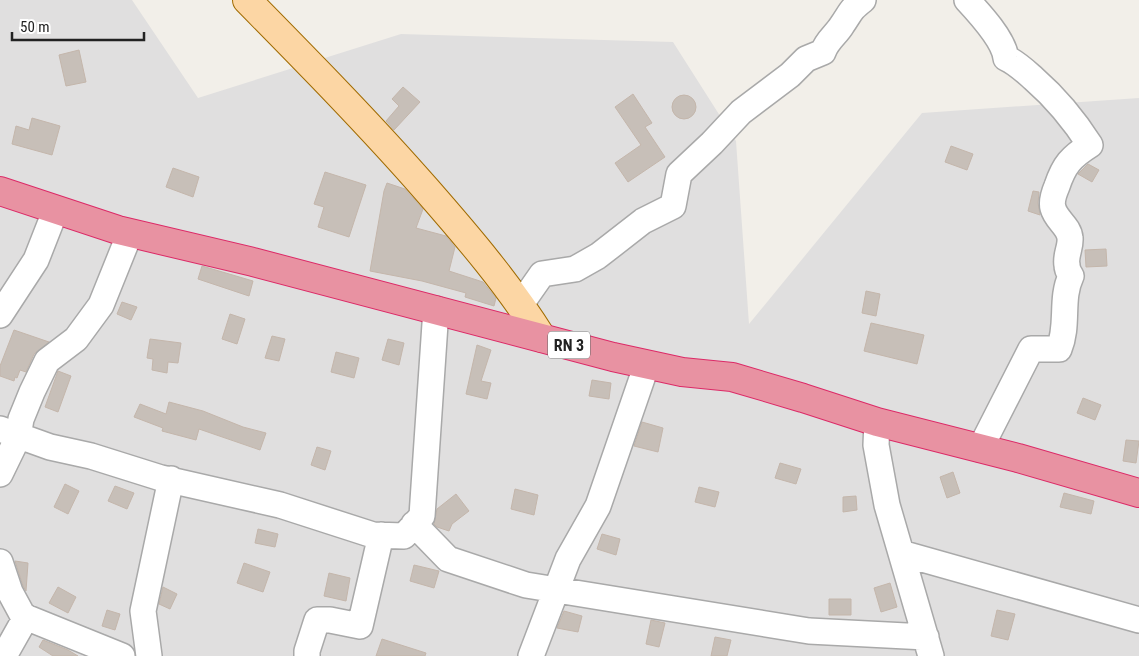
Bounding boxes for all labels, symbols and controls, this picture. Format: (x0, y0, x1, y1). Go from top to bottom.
scale bar (12, 10, 145, 42)
text: 50 m (20, 18, 50, 36)
road number: RN 3 (548, 332, 590, 358)

